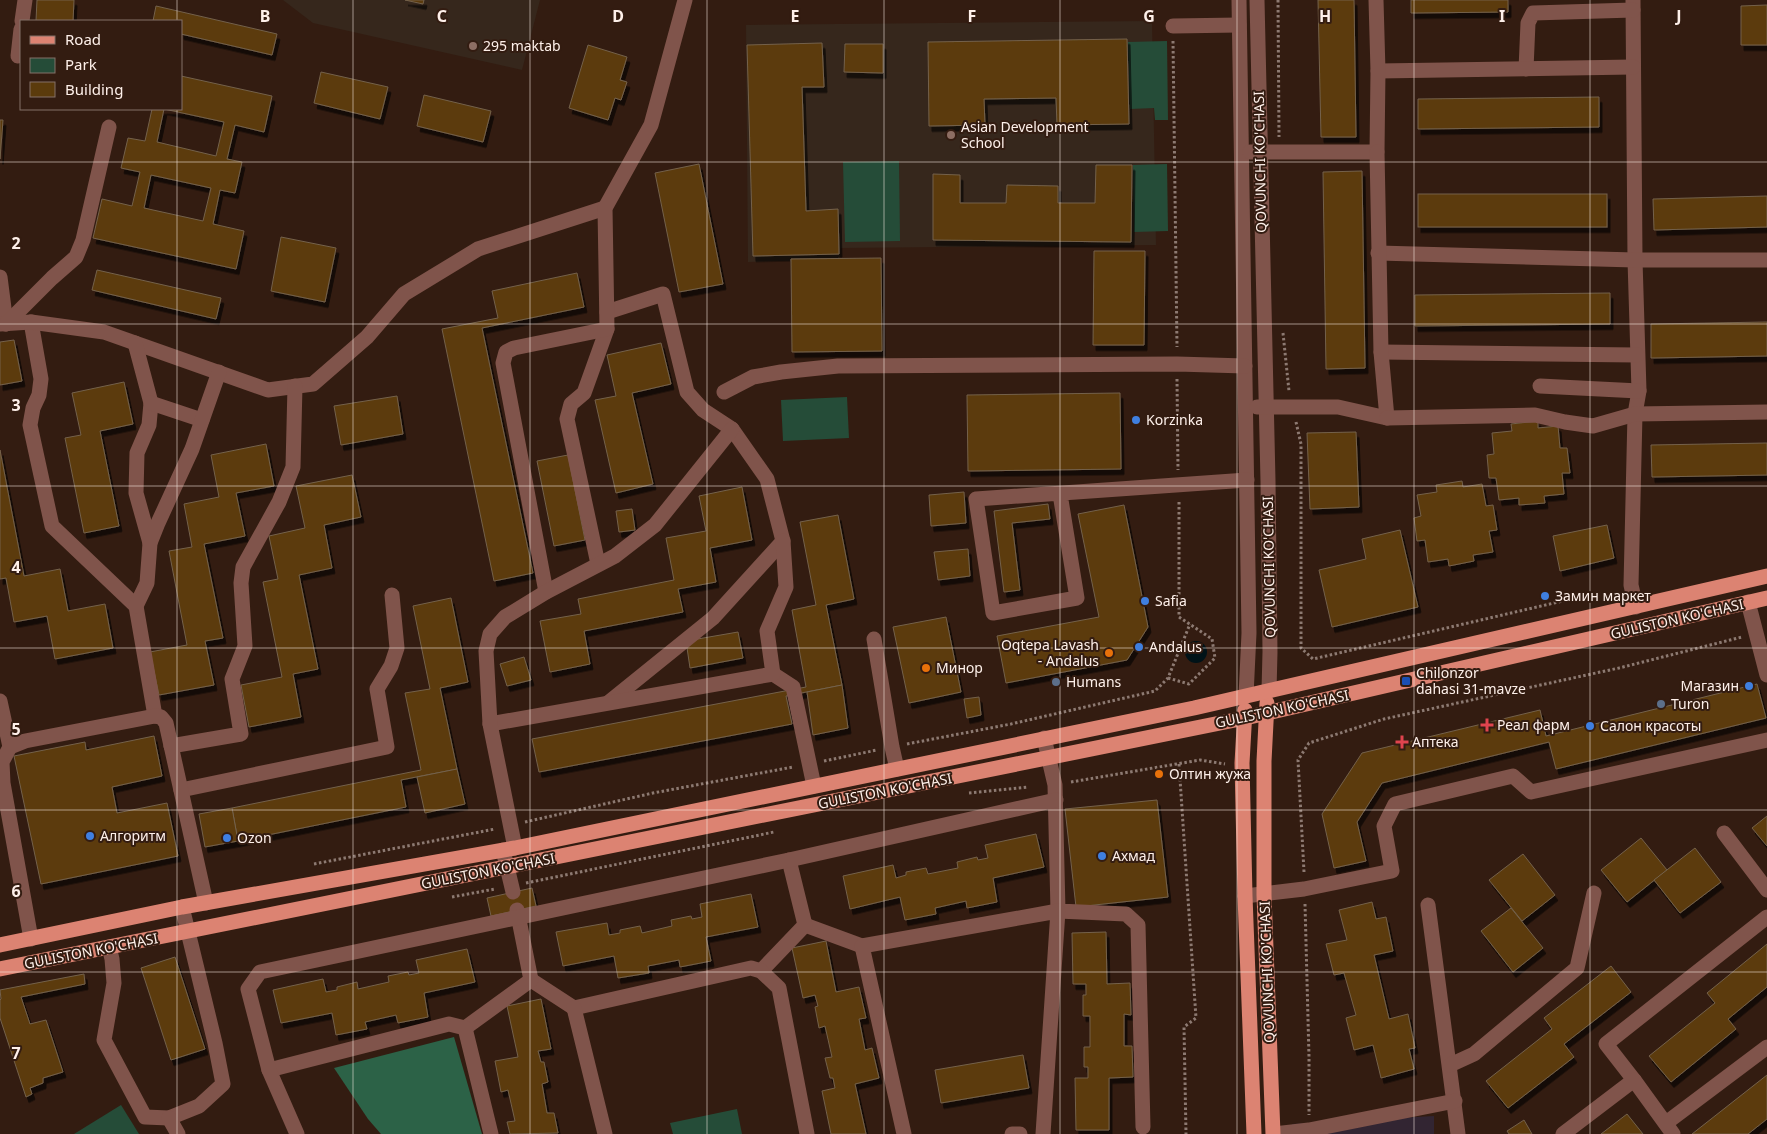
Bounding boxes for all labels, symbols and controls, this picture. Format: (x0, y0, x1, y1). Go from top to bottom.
text: B (260, 5, 270, 27)
text: C (437, 5, 447, 27)
text: D (612, 5, 624, 27)
text: E (791, 5, 800, 27)
text: F (968, 5, 976, 27)
text: G (1143, 5, 1155, 27)
text: H (1319, 5, 1331, 27)
text: I (1499, 5, 1505, 27)
text: J (1674, 5, 1682, 27)
legend (20, 20, 182, 110)
text: Road (65, 29, 101, 49)
place label: 295 maktab (483, 36, 561, 55)
marker: 295 maktab (467, 40, 479, 52)
text: Park (65, 54, 97, 74)
text: Building (65, 79, 123, 99)
street label: QOVUNCHI KO'CHASI (1249, 91, 1270, 233)
place label: Asian Development School (961, 117, 1089, 152)
marker: Asian Development School (945, 129, 957, 141)
text: 2 (11, 232, 21, 254)
text: 3 (11, 394, 21, 416)
place label: Korzinka (1146, 410, 1203, 429)
marker: Korzinka (1130, 414, 1142, 426)
street label: QOVUNCHI KO'CHASI (1258, 496, 1279, 638)
text: 4 (11, 556, 21, 578)
place label: Замин маркет (1555, 586, 1651, 605)
marker: Замин маркет (1539, 590, 1551, 602)
place label: Safia (1155, 591, 1187, 610)
street label: GULISTON KO'CHASI (1609, 594, 1746, 643)
marker: Safia (1139, 595, 1151, 607)
place label: Oqtepa Lavash - Andalus (1001, 635, 1099, 670)
place label: Andalus (1149, 637, 1202, 656)
marker: Andalus (1133, 641, 1145, 653)
marker: Oqtepa Lavash - Andalus (1103, 647, 1115, 659)
place label: Минор (936, 658, 983, 677)
marker: Минор (920, 662, 932, 674)
place label: Chilonzor dahasi 31-mavze (1416, 663, 1526, 698)
place label: Humans (1066, 672, 1122, 691)
marker: Chilonzor dahasi 31-mavze (1400, 675, 1412, 687)
marker: Humans (1050, 676, 1062, 688)
place label: Магазин (1680, 676, 1739, 695)
marker: Магазин (1743, 680, 1755, 692)
street label: GULISTON KO'CHASI (1213, 685, 1351, 732)
place label: Turon (1671, 694, 1709, 713)
marker: Turon (1655, 698, 1667, 710)
place label: Реал фарм (1497, 715, 1570, 734)
place label: Салон красоты (1600, 716, 1701, 735)
text: 5 (11, 718, 21, 740)
marker: Реал фарм (1481, 719, 1493, 731)
marker: Салон красоты (1584, 720, 1596, 732)
place label: Аптека (1412, 732, 1458, 751)
marker: Аптека (1396, 736, 1408, 748)
place label: Олтин жужа (1169, 764, 1251, 783)
street label: GULISTON KO'CHASI (816, 768, 954, 813)
marker: Олтин жужа (1153, 768, 1165, 780)
place label: Алгоритм (100, 826, 166, 845)
place label: Ozon (237, 828, 272, 847)
marker: Алгоритм (84, 830, 96, 842)
marker: Ozon (221, 832, 233, 844)
place label: Ахмад (1112, 846, 1156, 865)
street label: GULISTON KO'CHASI (419, 848, 557, 893)
marker: Ахмад (1096, 850, 1108, 862)
text: 6 (11, 880, 21, 902)
street label: QOVUNCHI KO'CHASI (1255, 901, 1278, 1043)
street label: GULISTON KO'CHASI (22, 928, 160, 973)
text: 7 (11, 1042, 21, 1064)

